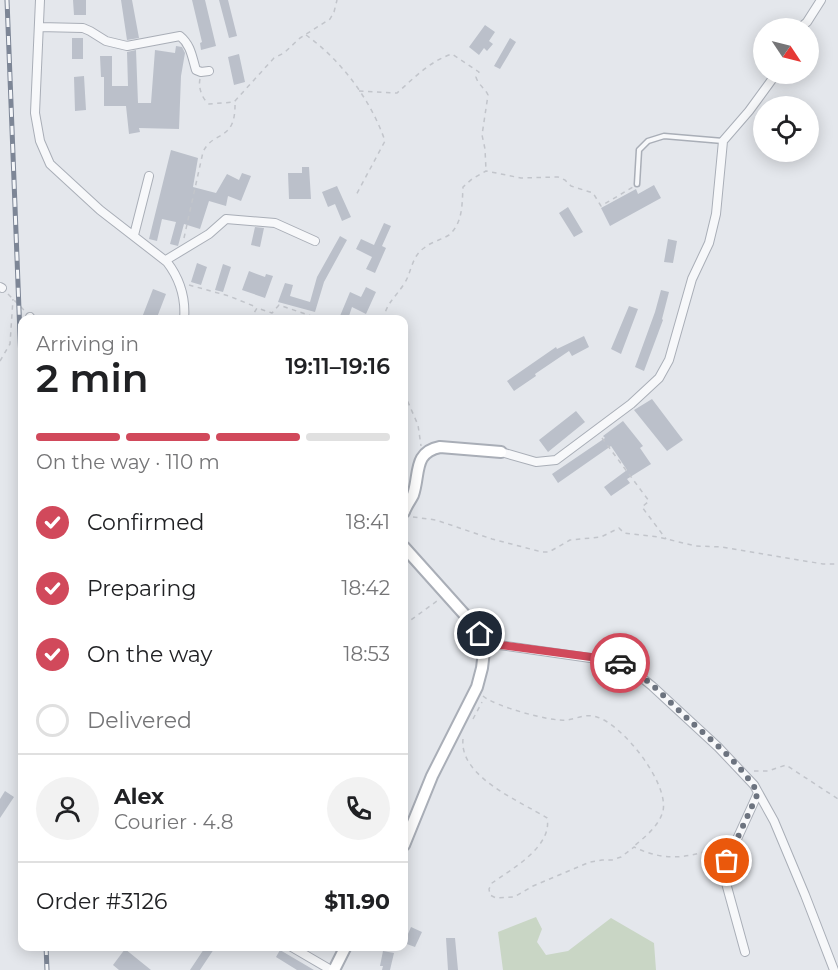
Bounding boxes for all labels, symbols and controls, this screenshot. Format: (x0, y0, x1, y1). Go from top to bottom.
north arrow (753, 18, 819, 84)
map controls (753, 18, 819, 162)
button: locate (753, 96, 819, 162)
text: Arriving in (36, 332, 139, 356)
text: 19:11–19:16 (285, 353, 390, 380)
text: 2 min (36, 354, 149, 402)
text: On the way · 110 m (36, 450, 220, 474)
icon: check (36, 506, 69, 539)
text: Confirmed (87, 509, 204, 536)
text: 18:41 (346, 510, 390, 534)
icon: check (36, 572, 69, 605)
text: Preparing (87, 575, 196, 602)
text: 18:42 (341, 576, 390, 600)
pin (454, 608, 505, 659)
icon: home (463, 617, 496, 650)
courier (590, 633, 650, 693)
icon: check (36, 638, 69, 671)
text: On the way (87, 641, 212, 668)
text: 18:53 (343, 642, 390, 666)
icon: car (604, 647, 637, 680)
text: Delivered (87, 707, 192, 734)
button: person (36, 777, 99, 840)
button: phone (327, 777, 390, 840)
text: Alex (114, 783, 164, 810)
text: Courier · 4.8 (114, 810, 233, 834)
pin (701, 835, 752, 886)
icon: bag (710, 844, 743, 877)
text: Order #3126 (36, 888, 167, 915)
text: $11.90 (324, 888, 390, 915)

